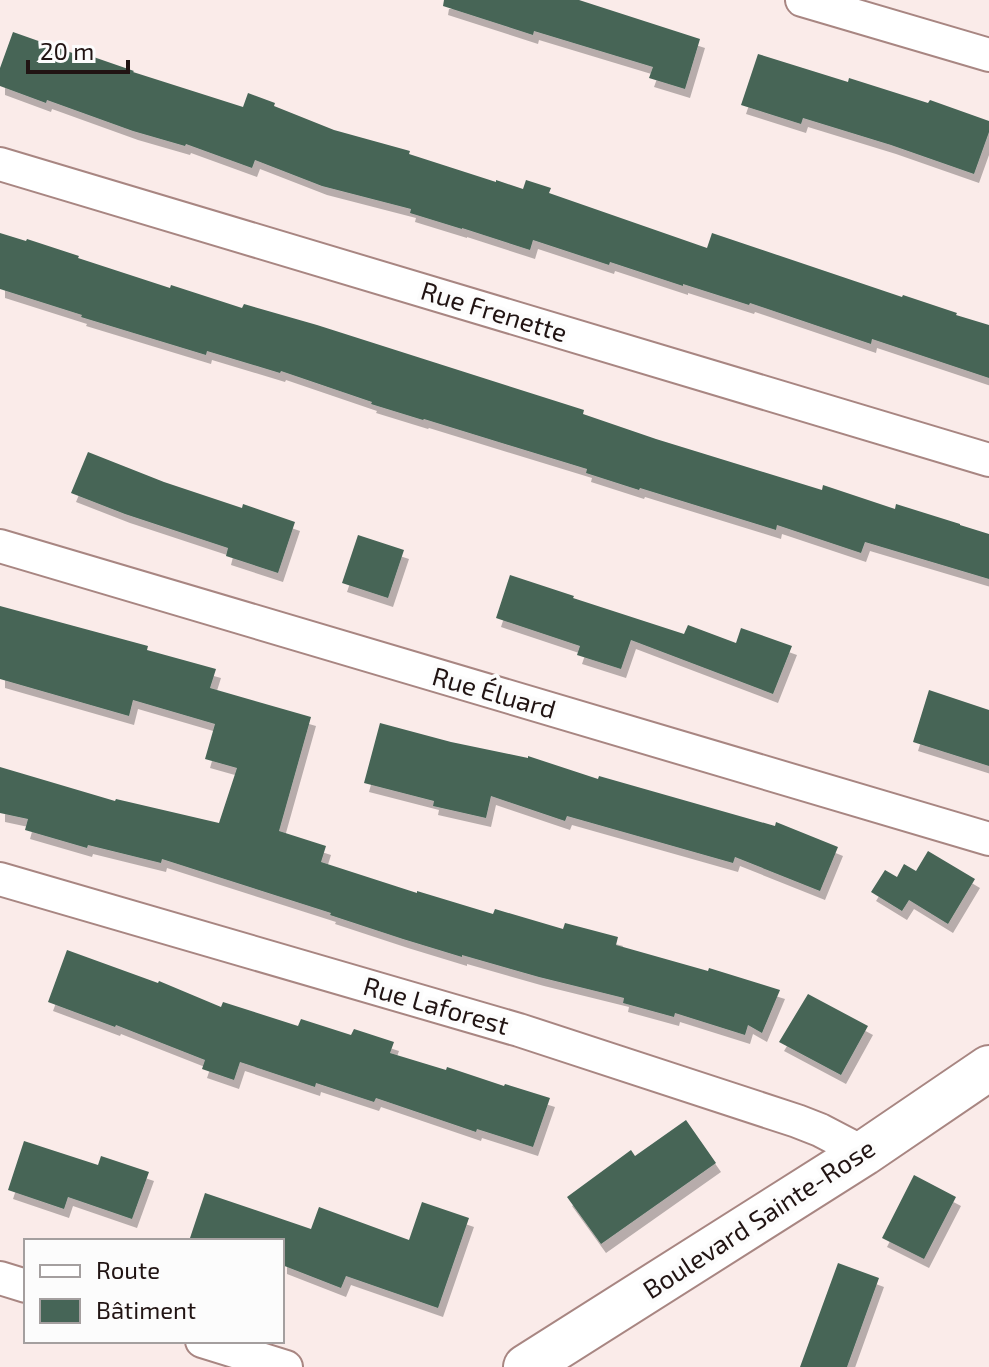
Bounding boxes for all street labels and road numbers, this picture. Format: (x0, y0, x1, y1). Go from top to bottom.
street label: Rue Frenette (418, 274, 571, 347)
street label: Rue Éluard (429, 659, 560, 724)
street label: Rue Laforest (360, 969, 513, 1040)
street label: Boulevard Sainte-Rose (637, 1131, 880, 1304)

